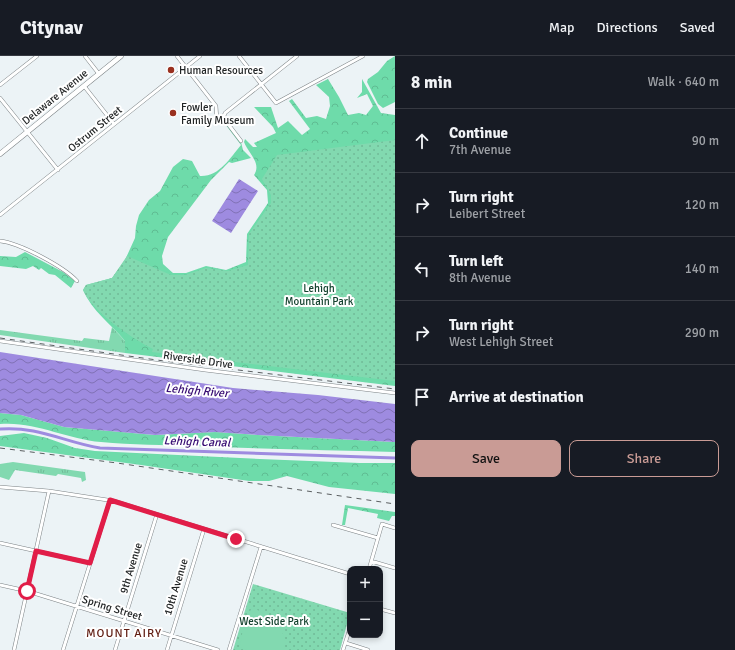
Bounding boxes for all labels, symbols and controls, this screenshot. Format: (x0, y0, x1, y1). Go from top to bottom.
text: Citynav (20, 16, 83, 40)
text: Map (549, 19, 575, 36)
text: Directions (597, 19, 658, 36)
text: Saved (680, 19, 715, 36)
place label: Human Resources (179, 64, 263, 77)
marker: Human Resources (166, 65, 176, 75)
street label: Delaware Avenue (19, 66, 91, 128)
text: 8 min (411, 72, 452, 93)
text: Walk · 640 m (648, 74, 719, 90)
place label: Fowler Family Museum (181, 101, 255, 127)
street label: Ostrum Street (65, 103, 125, 155)
marker: Fowler Family Museum (168, 108, 178, 118)
text: Continue (449, 124, 508, 142)
icon: ahead (411, 130, 433, 152)
text: 90 m (692, 133, 719, 149)
text: 7th Avenue (449, 142, 511, 158)
text: Turn right (449, 188, 514, 206)
icon: right (411, 194, 433, 216)
text: 120 m (685, 197, 719, 213)
text: Leibert Street (449, 206, 525, 222)
text: Turn left (449, 252, 503, 270)
icon: left (411, 258, 433, 280)
text: 140 m (685, 261, 719, 277)
text: 8th Avenue (449, 270, 511, 286)
park label: Lehigh Mountain Park (285, 282, 354, 308)
text: Turn right (449, 316, 514, 334)
icon: right (411, 322, 433, 344)
text: 290 m (685, 325, 719, 341)
text: West Lehigh Street (449, 334, 553, 350)
street label: Riverside Drive (162, 349, 234, 371)
water label: Lehigh River (165, 381, 231, 401)
icon: arrive (411, 386, 433, 408)
text: Arrive at destination (449, 388, 584, 406)
water label: Lehigh Canal (163, 433, 232, 451)
button: Save (411, 440, 561, 477)
button: Share (569, 440, 719, 477)
route end (227, 530, 245, 548)
street label: 9th Avenue (117, 541, 145, 595)
street label: 10th Avenue (161, 557, 191, 617)
map controls (347, 566, 383, 638)
button: + (347, 566, 383, 602)
route start (18, 582, 36, 600)
street label: Spring Street (80, 593, 144, 623)
button: − (347, 602, 383, 638)
park label: West Side Park (239, 615, 309, 628)
district label: MOUNT AIRY (86, 626, 162, 641)

